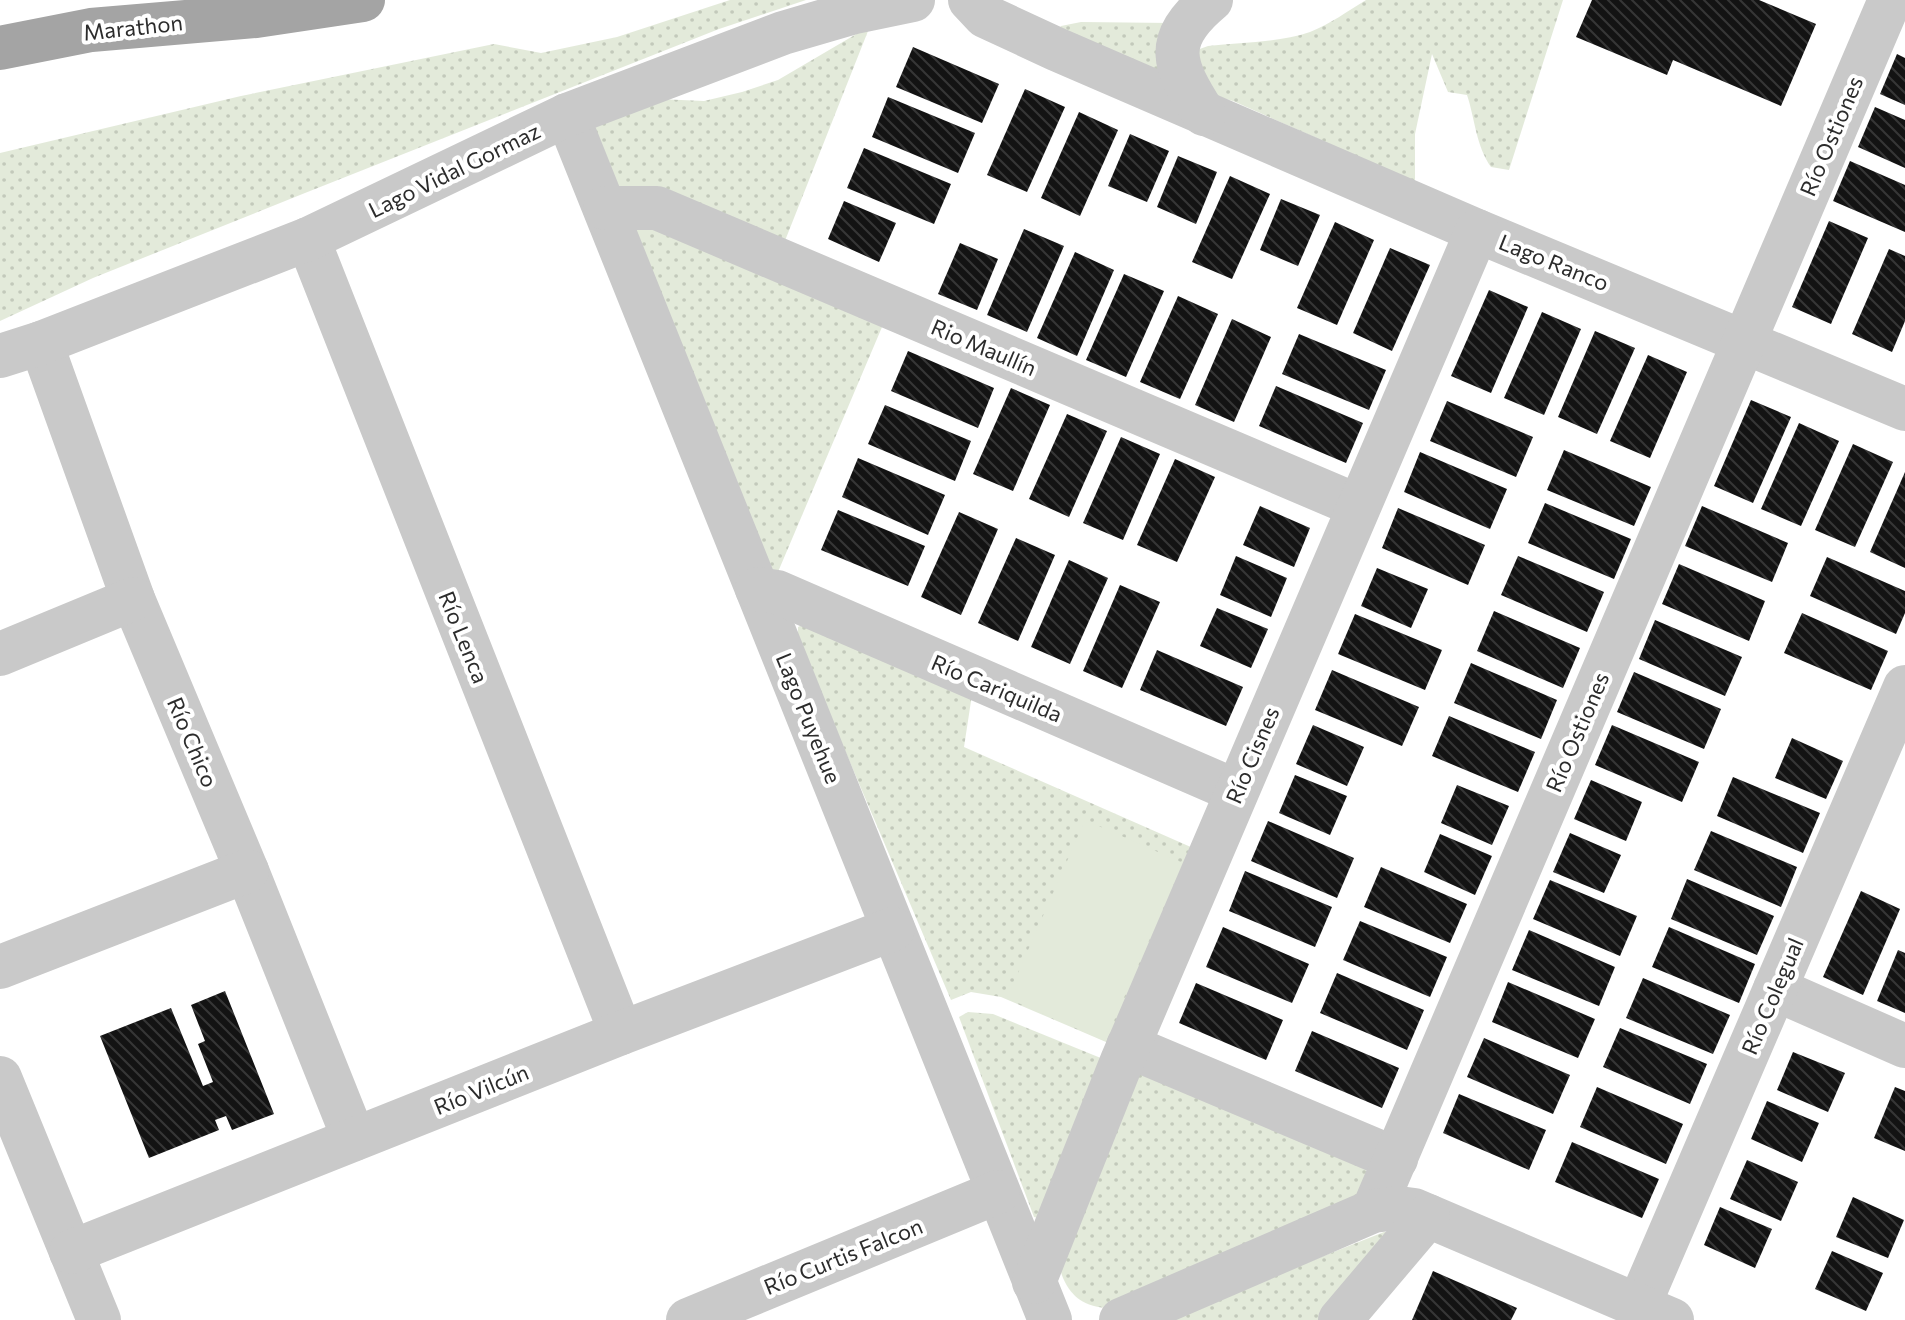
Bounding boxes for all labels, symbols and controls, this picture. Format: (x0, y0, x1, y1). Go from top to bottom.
street label: Marathon (82, 8, 184, 46)
street label: Río Ostiones (1794, 72, 1868, 200)
street label: Lago Vidal Gormaz (364, 117, 544, 223)
street label: Lago Ranco (1495, 228, 1613, 296)
street label: Rio Maullín (927, 313, 1041, 381)
street label: Río Lenca (433, 587, 495, 687)
street label: Río Cariquilda (928, 648, 1066, 728)
street label: Lago Puyehue (771, 649, 847, 787)
street label: Río Ostiones (1540, 668, 1614, 796)
street label: Río Chico (162, 693, 224, 791)
street label: Río Cisnes (1220, 702, 1284, 808)
street label: Río Colegual (1735, 933, 1809, 1059)
street label: Río Vilcún (430, 1058, 532, 1120)
street label: Río Curtis Falcon (760, 1212, 926, 1300)

